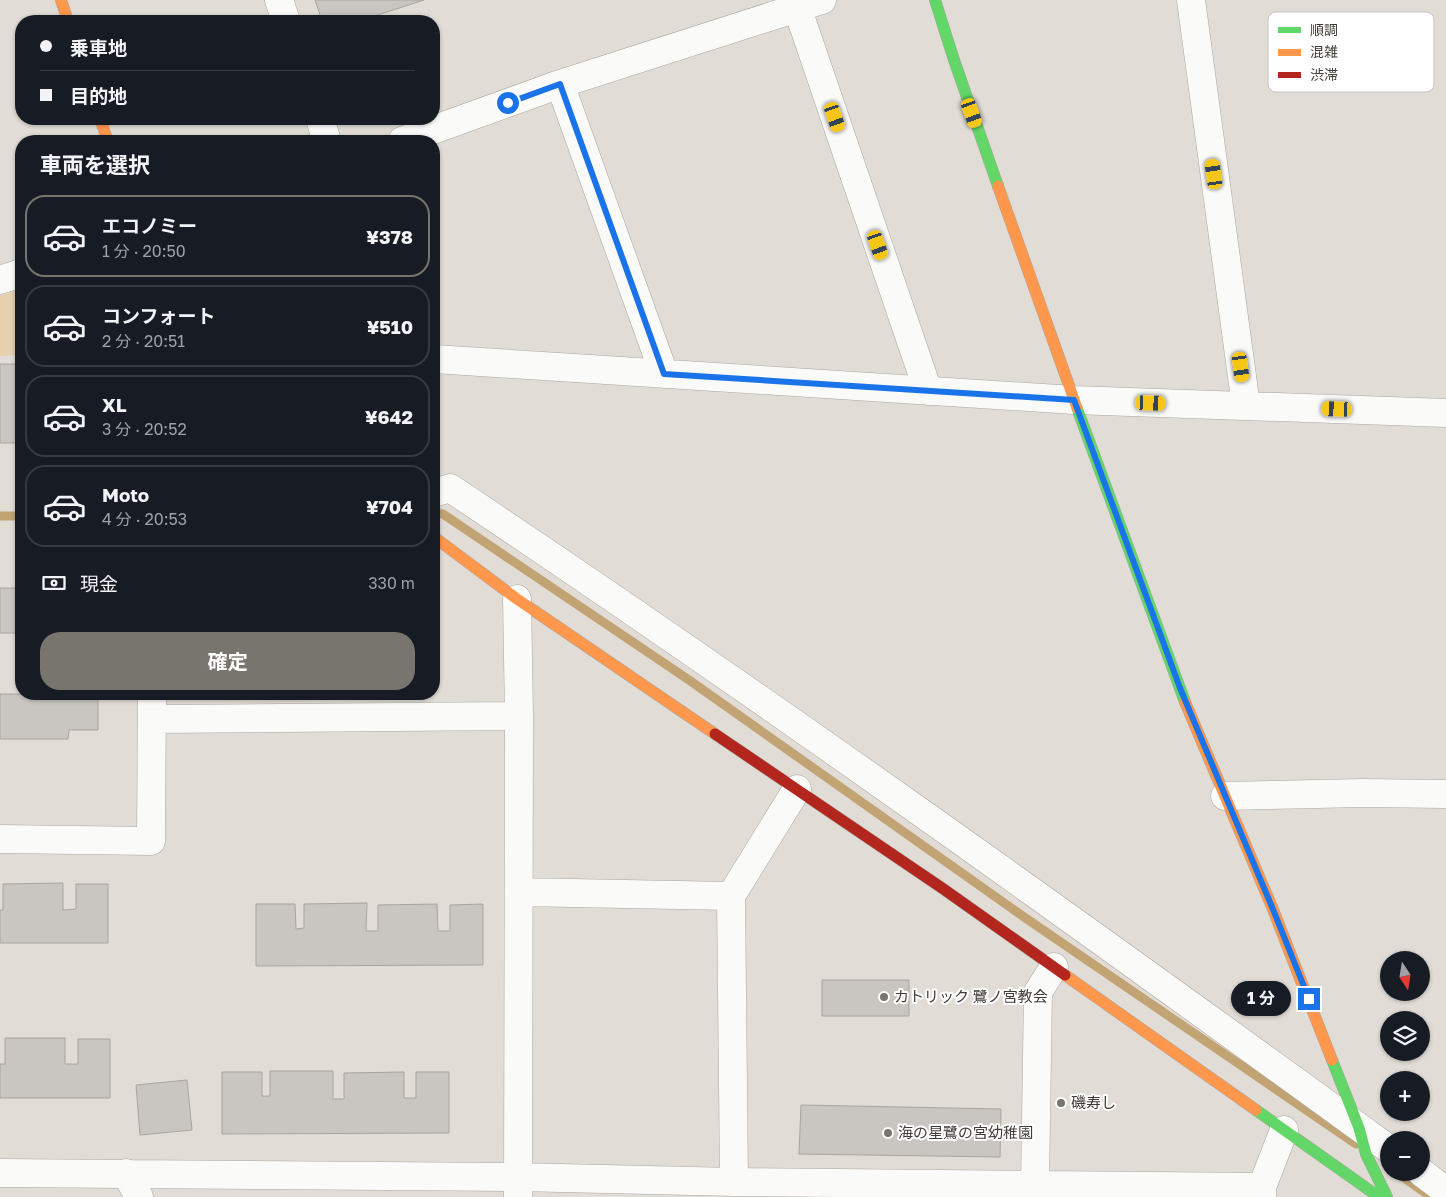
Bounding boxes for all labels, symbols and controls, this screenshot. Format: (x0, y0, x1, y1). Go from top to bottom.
legend (1268, 12, 1434, 92)
text: 順調 (1310, 21, 1338, 38)
text: 乗車地 (70, 36, 127, 59)
text: 混雑 (1310, 43, 1338, 60)
text: 渋滞 (1310, 66, 1338, 83)
text: 目的地 (70, 84, 127, 107)
route start (497, 92, 519, 114)
car (959, 96, 984, 130)
car (823, 100, 846, 134)
text: 車両を選択 (40, 151, 150, 178)
car (1204, 158, 1223, 190)
icon: car (42, 214, 87, 259)
text: エコノミー (102, 214, 197, 237)
text: ¥378 (366, 225, 413, 248)
car (866, 228, 889, 262)
text: 1 分 · 20:50 (102, 241, 186, 261)
icon: car (42, 304, 87, 349)
text: コンフォート (102, 304, 215, 327)
text: ¥510 (367, 315, 413, 338)
text: 2 分 · 20:51 (102, 331, 185, 351)
car (1231, 351, 1250, 383)
text: XL (102, 393, 127, 416)
icon: car (42, 394, 87, 439)
car (1135, 395, 1166, 411)
car (1321, 401, 1352, 417)
text: ¥642 (365, 405, 413, 428)
text: 3 分 · 20:52 (102, 419, 187, 439)
text: Moto (102, 483, 149, 506)
icon: car (42, 484, 87, 529)
text: ¥704 (366, 495, 413, 518)
text: 4 分 · 20:53 (102, 509, 187, 529)
icon: cash (40, 569, 68, 597)
text: 現金 (80, 572, 118, 595)
text: 330 m (368, 573, 415, 593)
button: 確定 (40, 632, 415, 690)
north arrow (1380, 951, 1430, 1001)
map controls (1380, 951, 1430, 1181)
callout: 1 分 (1232, 982, 1292, 1016)
place label: カトリック 鷺ノ宮教会 (894, 987, 1048, 1005)
text: 1 分 (1247, 988, 1275, 1008)
route end (1298, 988, 1320, 1010)
marker: カトリック 鷺ノ宮教会 (878, 991, 890, 1003)
button: layers (1380, 1011, 1430, 1061)
button: + (1380, 1071, 1430, 1121)
place label: 磯寿し (1071, 1093, 1116, 1111)
marker: 磯寿し (1055, 1097, 1067, 1109)
place label: 海の星鷺の宮幼稚園 (898, 1123, 1033, 1141)
marker: 海の星鷺の宮幼稚園 (882, 1127, 894, 1139)
button: − (1380, 1131, 1430, 1181)

